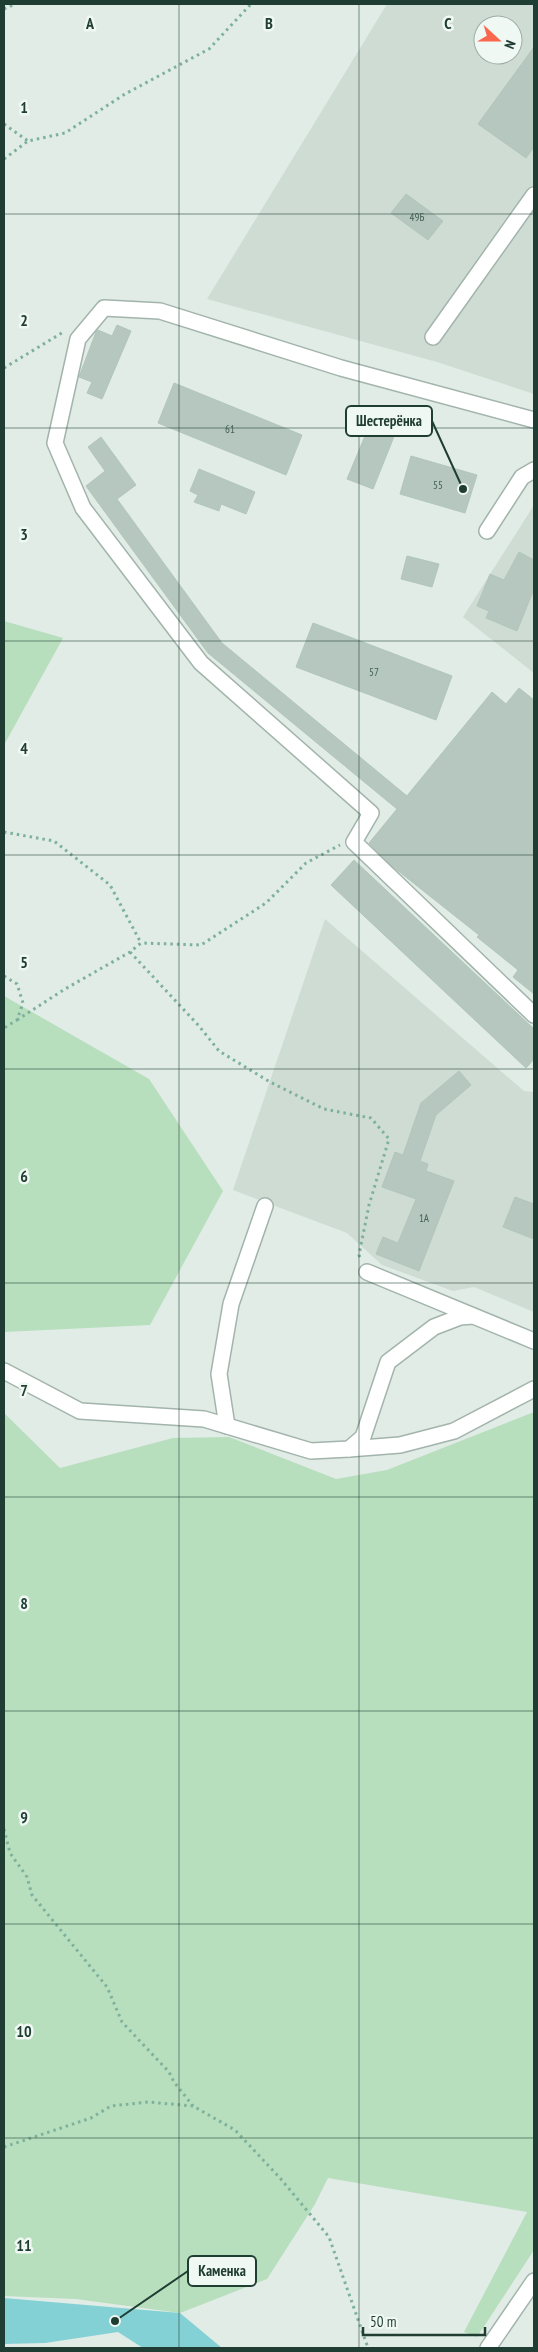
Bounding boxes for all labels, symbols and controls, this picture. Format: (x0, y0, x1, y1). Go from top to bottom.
text: A (85, 13, 95, 33)
text: B (265, 13, 273, 33)
text: C (444, 13, 452, 33)
north arrow (473, 15, 523, 65)
text: N (500, 38, 520, 51)
text: 1 (20, 97, 28, 117)
house number: 49Б (410, 210, 425, 224)
text: 2 (20, 310, 28, 330)
callout: Шестерёнка (346, 406, 432, 436)
text: Шестерёнка (356, 411, 422, 430)
house number: 61 (225, 422, 235, 436)
house number: 55 (433, 478, 443, 492)
text: 3 (20, 524, 28, 544)
house number: 57 (369, 665, 379, 679)
text: 4 (20, 738, 28, 758)
text: 5 (20, 952, 28, 972)
text: 6 (20, 1166, 28, 1186)
house number: 1А (419, 1211, 430, 1225)
text: 7 (20, 1380, 28, 1400)
text: 8 (20, 1593, 28, 1613)
text: 9 (20, 1807, 28, 1827)
text: 10 (16, 2021, 32, 2041)
text: 11 (16, 2235, 32, 2255)
callout: Каменка (188, 2256, 256, 2286)
text: Каменка (198, 2261, 246, 2280)
scale bar (363, 2304, 486, 2336)
text: 50 m (370, 2312, 396, 2331)

